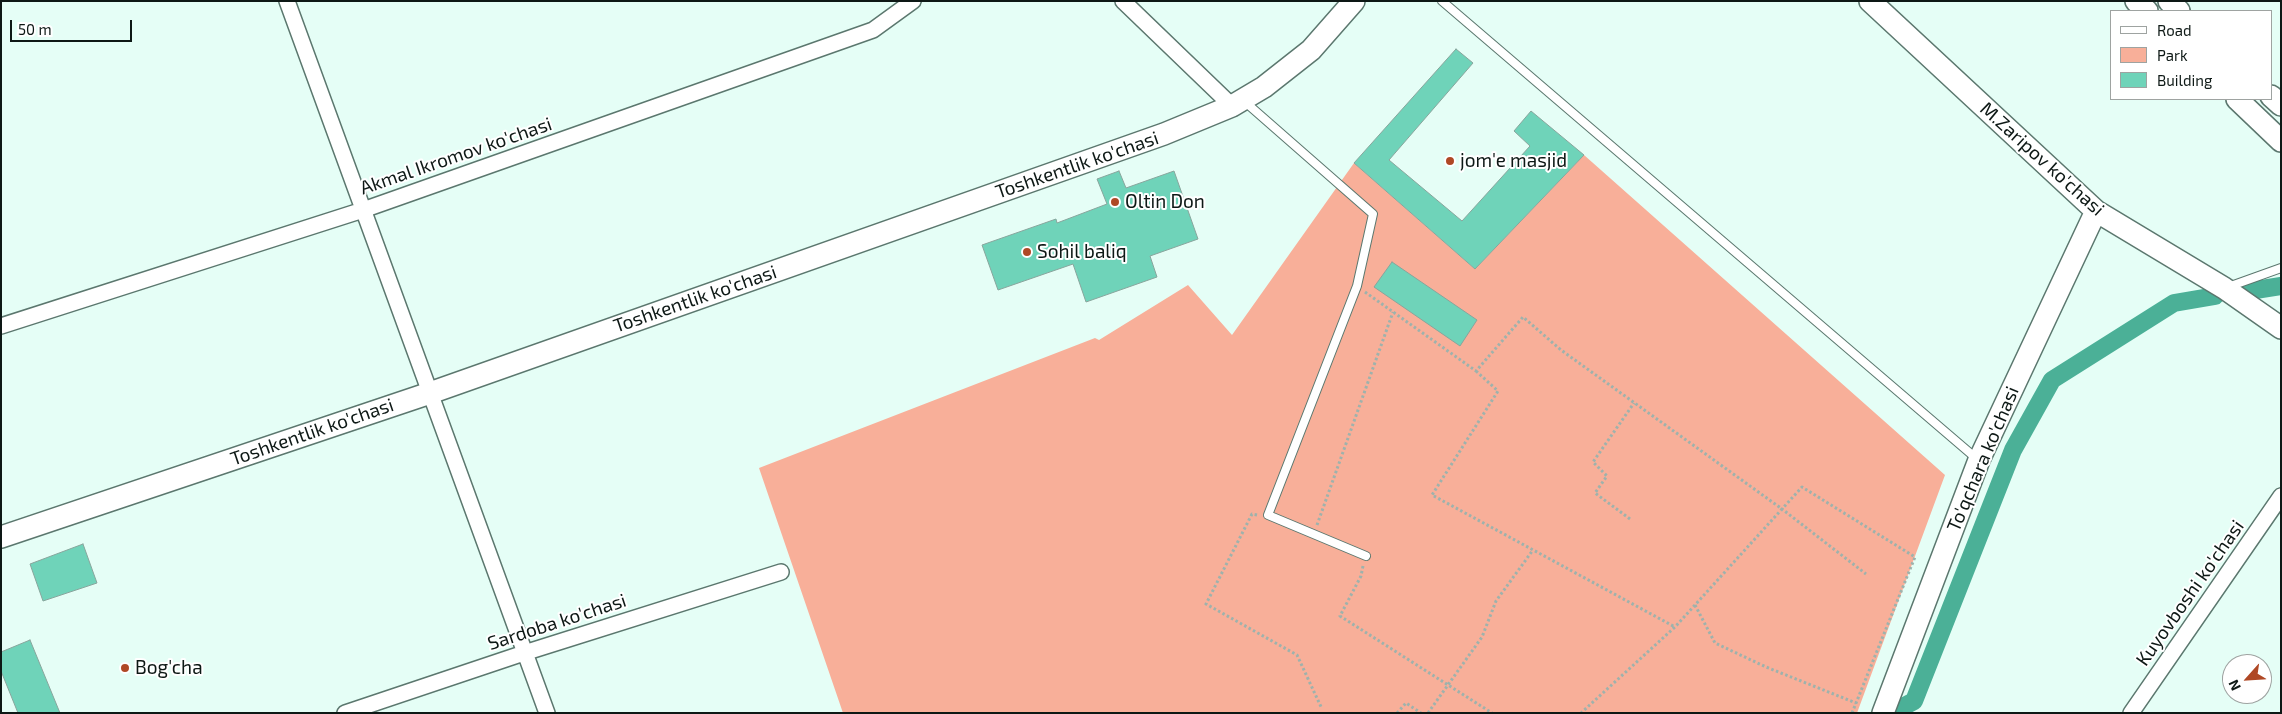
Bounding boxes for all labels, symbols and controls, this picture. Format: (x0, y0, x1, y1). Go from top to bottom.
scale bar (12, 10, 135, 42)
legend (2110, 10, 2272, 100)
text: 50 m (18, 20, 52, 38)
text: Road (2157, 21, 2192, 39)
text: Park (2157, 46, 2188, 64)
text: Building (2157, 71, 2212, 89)
street label: M.Zaripov ko'chasi (1975, 97, 2109, 221)
street label: Akmal Ikromov ko'chasi (357, 112, 555, 200)
street label: Toshkentlik ko'chasi (992, 126, 1162, 204)
place label: jom'e masjid (1460, 150, 1567, 172)
marker: jom'e masjid (1444, 155, 1456, 167)
place label: Oltin Don (1125, 191, 1205, 213)
marker: Oltin Don (1109, 196, 1121, 208)
place label: Sohil baliq (1037, 241, 1127, 263)
marker: Sohil baliq (1021, 246, 1033, 258)
street label: Toshkentlik ko'chasi (610, 260, 780, 338)
street label: To'qchara ko'chasi (1942, 383, 2024, 535)
street label: Toshkentlik ko'chasi (227, 393, 397, 471)
street label: Kuyovboshi ko'chasi (2131, 516, 2249, 670)
street label: Sardoba ko'chasi (485, 589, 629, 655)
north arrow (2222, 654, 2272, 704)
place label: Bog'cha (135, 657, 203, 679)
marker: Bog'cha (119, 662, 131, 674)
text: N (2224, 677, 2244, 694)

